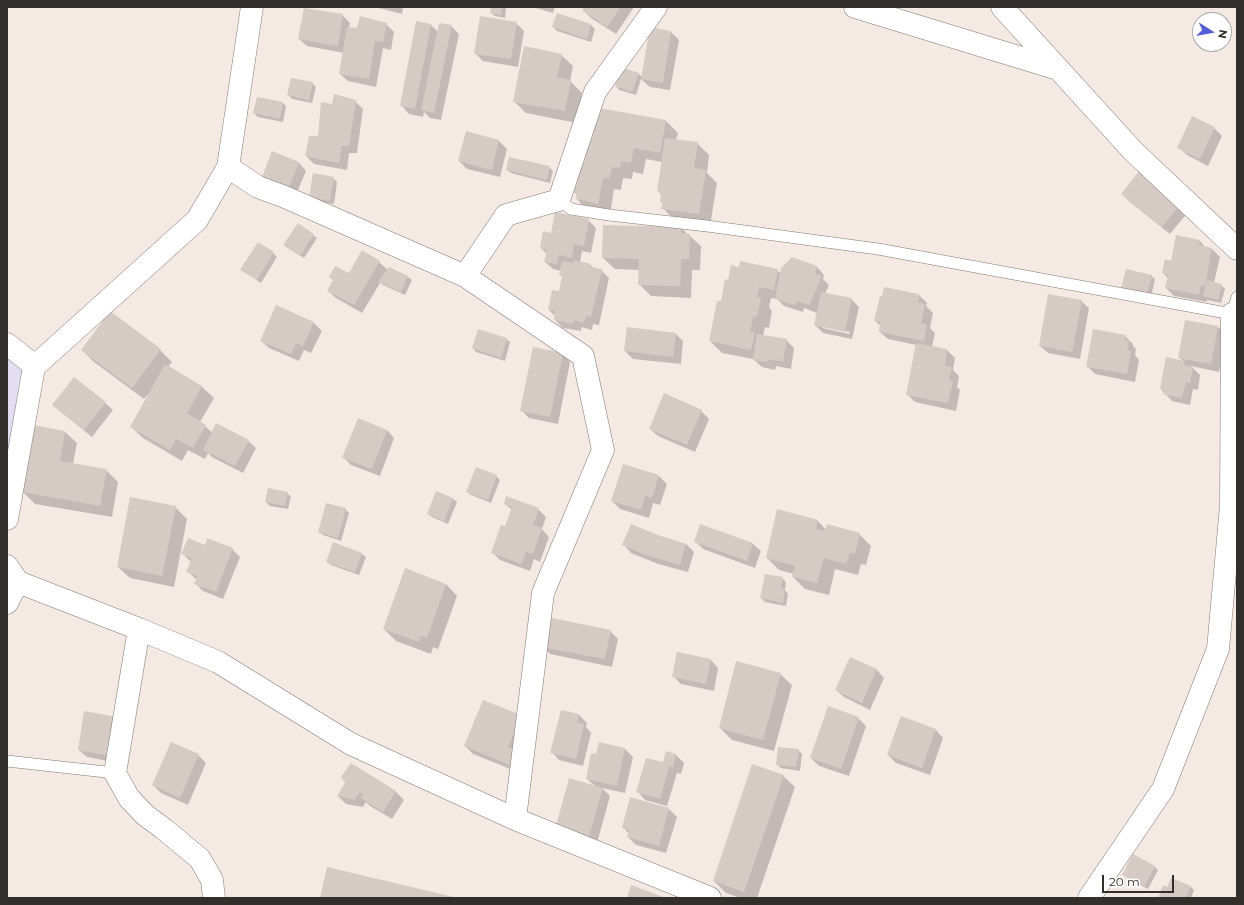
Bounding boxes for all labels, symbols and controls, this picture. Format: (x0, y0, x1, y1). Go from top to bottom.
north arrow (1192, 12, 1232, 52)
text: N (1215, 28, 1231, 40)
scale bar (1104, 867, 1176, 893)
text: 20 m (1109, 874, 1140, 889)

